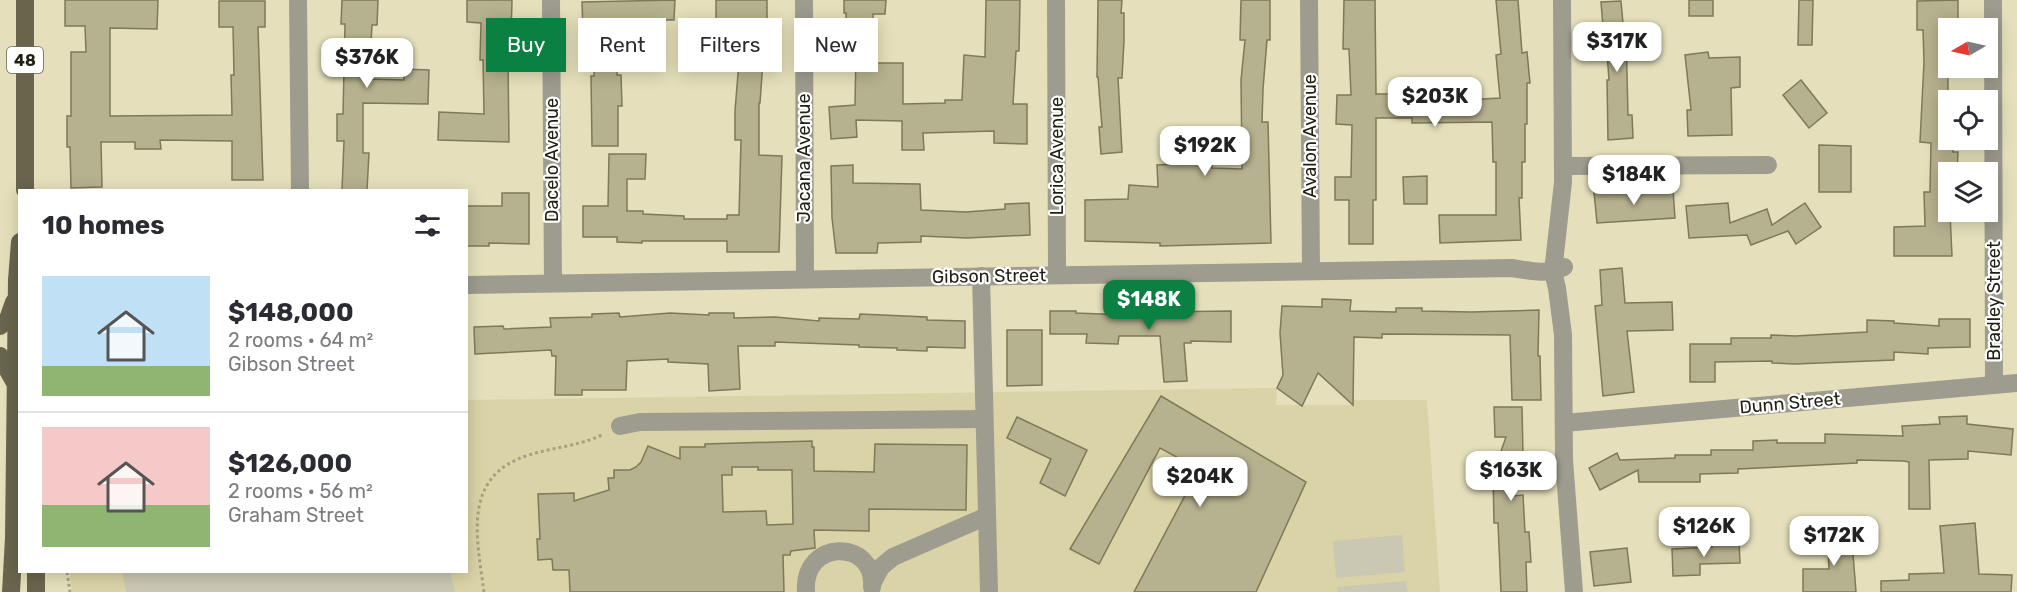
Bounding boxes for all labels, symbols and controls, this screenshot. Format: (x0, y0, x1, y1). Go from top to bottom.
chip: Buy (486, 18, 566, 72)
chip: Rent (578, 18, 666, 72)
chip: Filters (678, 18, 782, 72)
chip: New (794, 18, 878, 72)
north arrow (1938, 18, 1998, 78)
map controls (1938, 18, 1998, 222)
pin: $317K (1575, 22, 1659, 73)
text: $317K (1587, 29, 1647, 53)
pin: $376K (325, 38, 409, 89)
text: $376K (335, 45, 399, 69)
road number: 48 (7, 47, 43, 73)
street label: Avalon Avenue (1299, 74, 1321, 198)
pin: $203K (1393, 77, 1477, 128)
text: $203K (1402, 84, 1468, 108)
button: locate (1938, 90, 1998, 150)
street label: Jacana Avenue (793, 94, 815, 222)
street label: Lorica Avenue (1046, 97, 1068, 215)
street label: Dacelo Avenue (541, 98, 563, 222)
pin: $192K (1163, 126, 1247, 177)
text: $192K (1174, 133, 1236, 157)
pin: $184K (1592, 155, 1676, 206)
text: $184K (1602, 162, 1666, 186)
button: layers (1938, 162, 1998, 222)
icon: filters (411, 209, 444, 242)
text: 10 homes (42, 210, 165, 241)
street label: Bradley Street (1983, 241, 2005, 361)
street label: Gibson Street (932, 264, 1046, 288)
pin: $148K (1107, 280, 1191, 331)
text: $148K (1117, 287, 1181, 311)
text: $148,000 (228, 297, 354, 328)
icon: home (90, 300, 162, 372)
text: 2 rooms · 64 m² (228, 328, 373, 352)
text: Gibson Street (228, 352, 355, 376)
street label: Dunn Street (1738, 388, 1842, 418)
text: $126,000 (228, 448, 352, 479)
icon: home (90, 451, 162, 523)
pin: $163K (1469, 451, 1553, 502)
pin: $204K (1158, 457, 1242, 508)
text: $163K (1480, 458, 1542, 482)
text: $204K (1167, 464, 1233, 488)
text: 2 rooms · 56 m² (228, 479, 373, 503)
text: Graham Street (228, 503, 364, 527)
pin: $126K (1662, 507, 1746, 558)
text: $126K (1673, 514, 1735, 538)
pin: $172K (1792, 516, 1876, 567)
text: $172K (1803, 523, 1865, 547)

